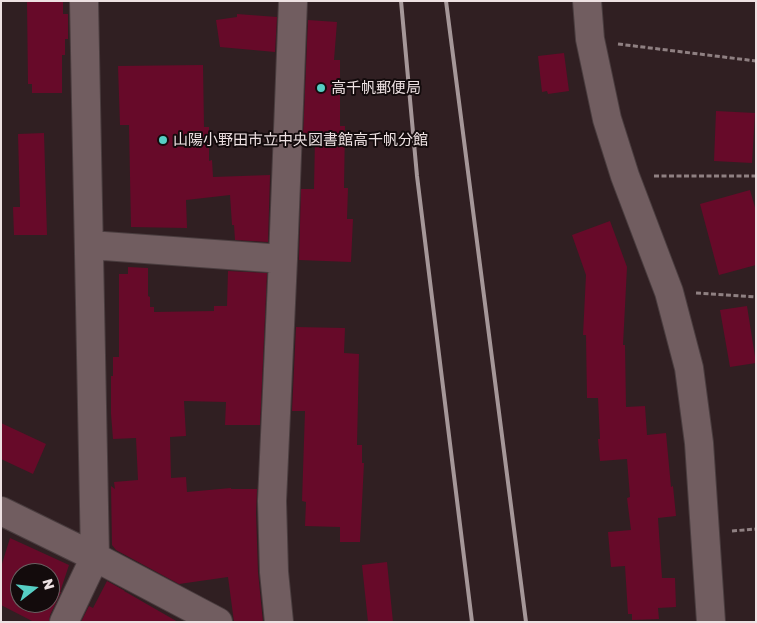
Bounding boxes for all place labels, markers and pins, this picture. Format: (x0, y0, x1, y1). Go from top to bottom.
place label: 高千帆郵便局 (331, 79, 421, 97)
marker: 高千帆郵便局 (315, 82, 327, 94)
place label: 山陽小野田市立中央図書館高千帆分館 (173, 131, 428, 149)
marker: 山陽小野田市立中央図書館高千帆分館 (157, 134, 169, 146)

